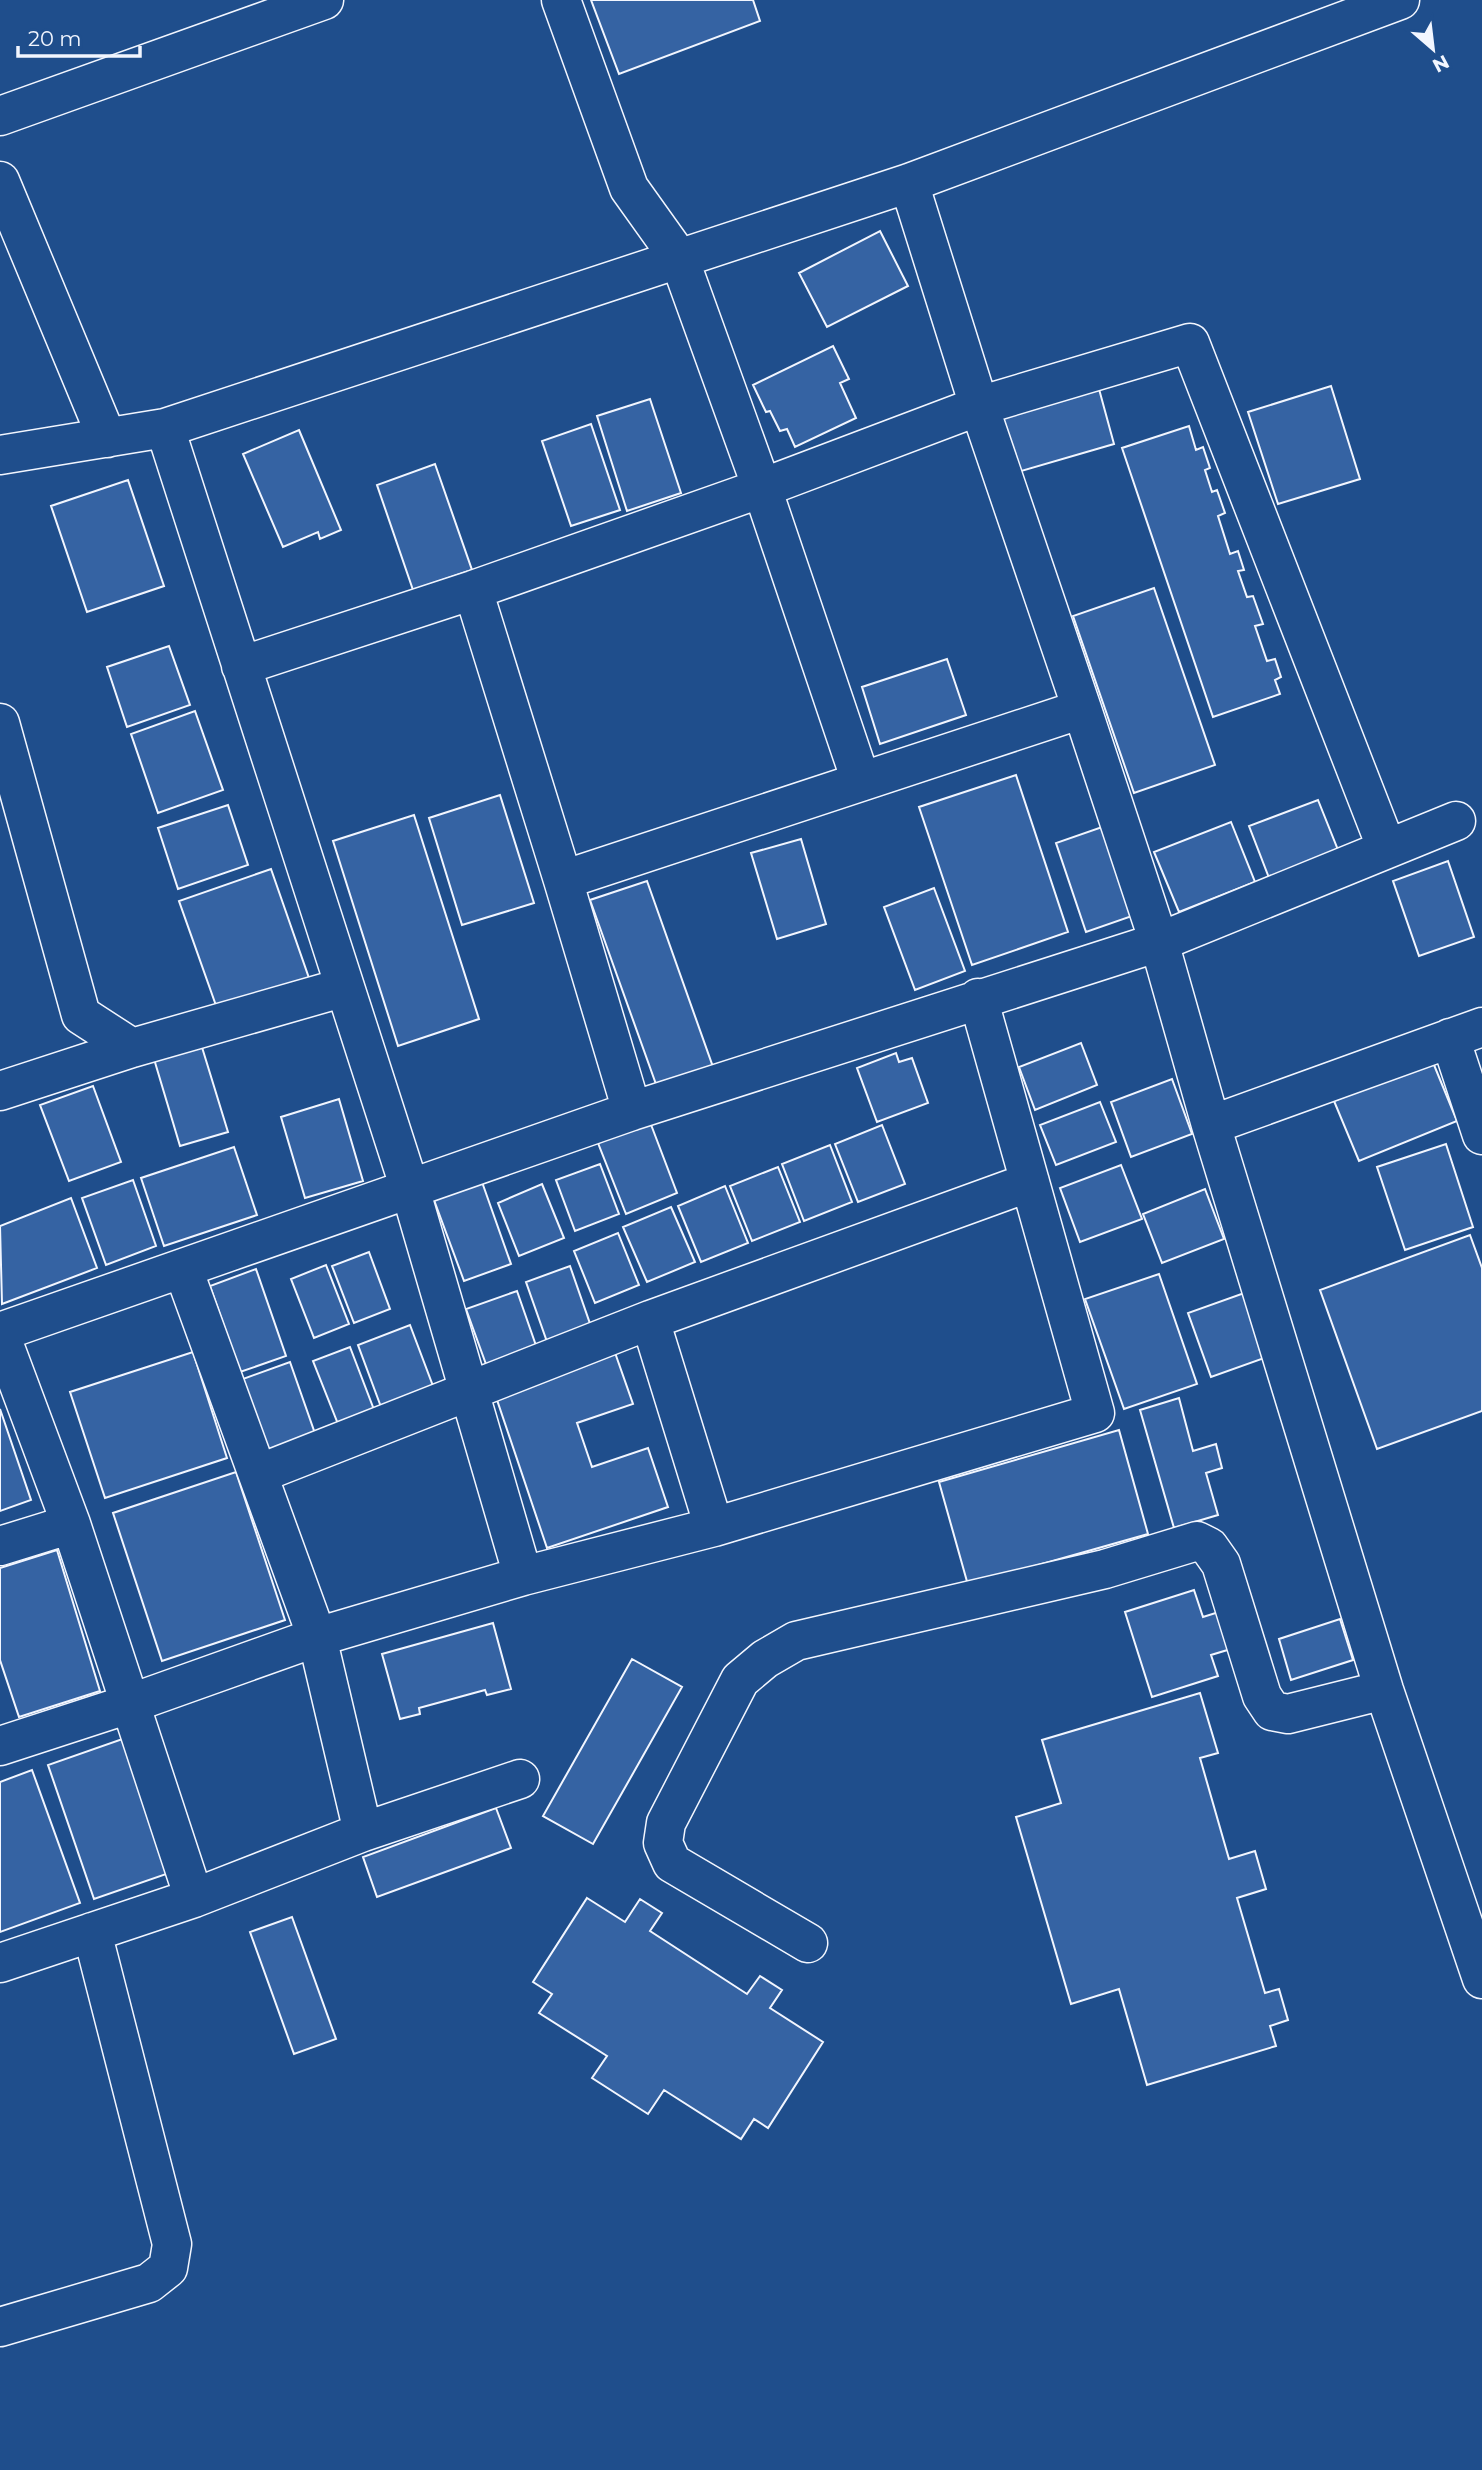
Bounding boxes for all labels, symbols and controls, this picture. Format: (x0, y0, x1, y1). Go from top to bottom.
scale bar (18, 14, 140, 58)
north arrow (1398, 14, 1468, 84)
text: 20 m (28, 26, 82, 51)
text: N (1429, 50, 1453, 77)

